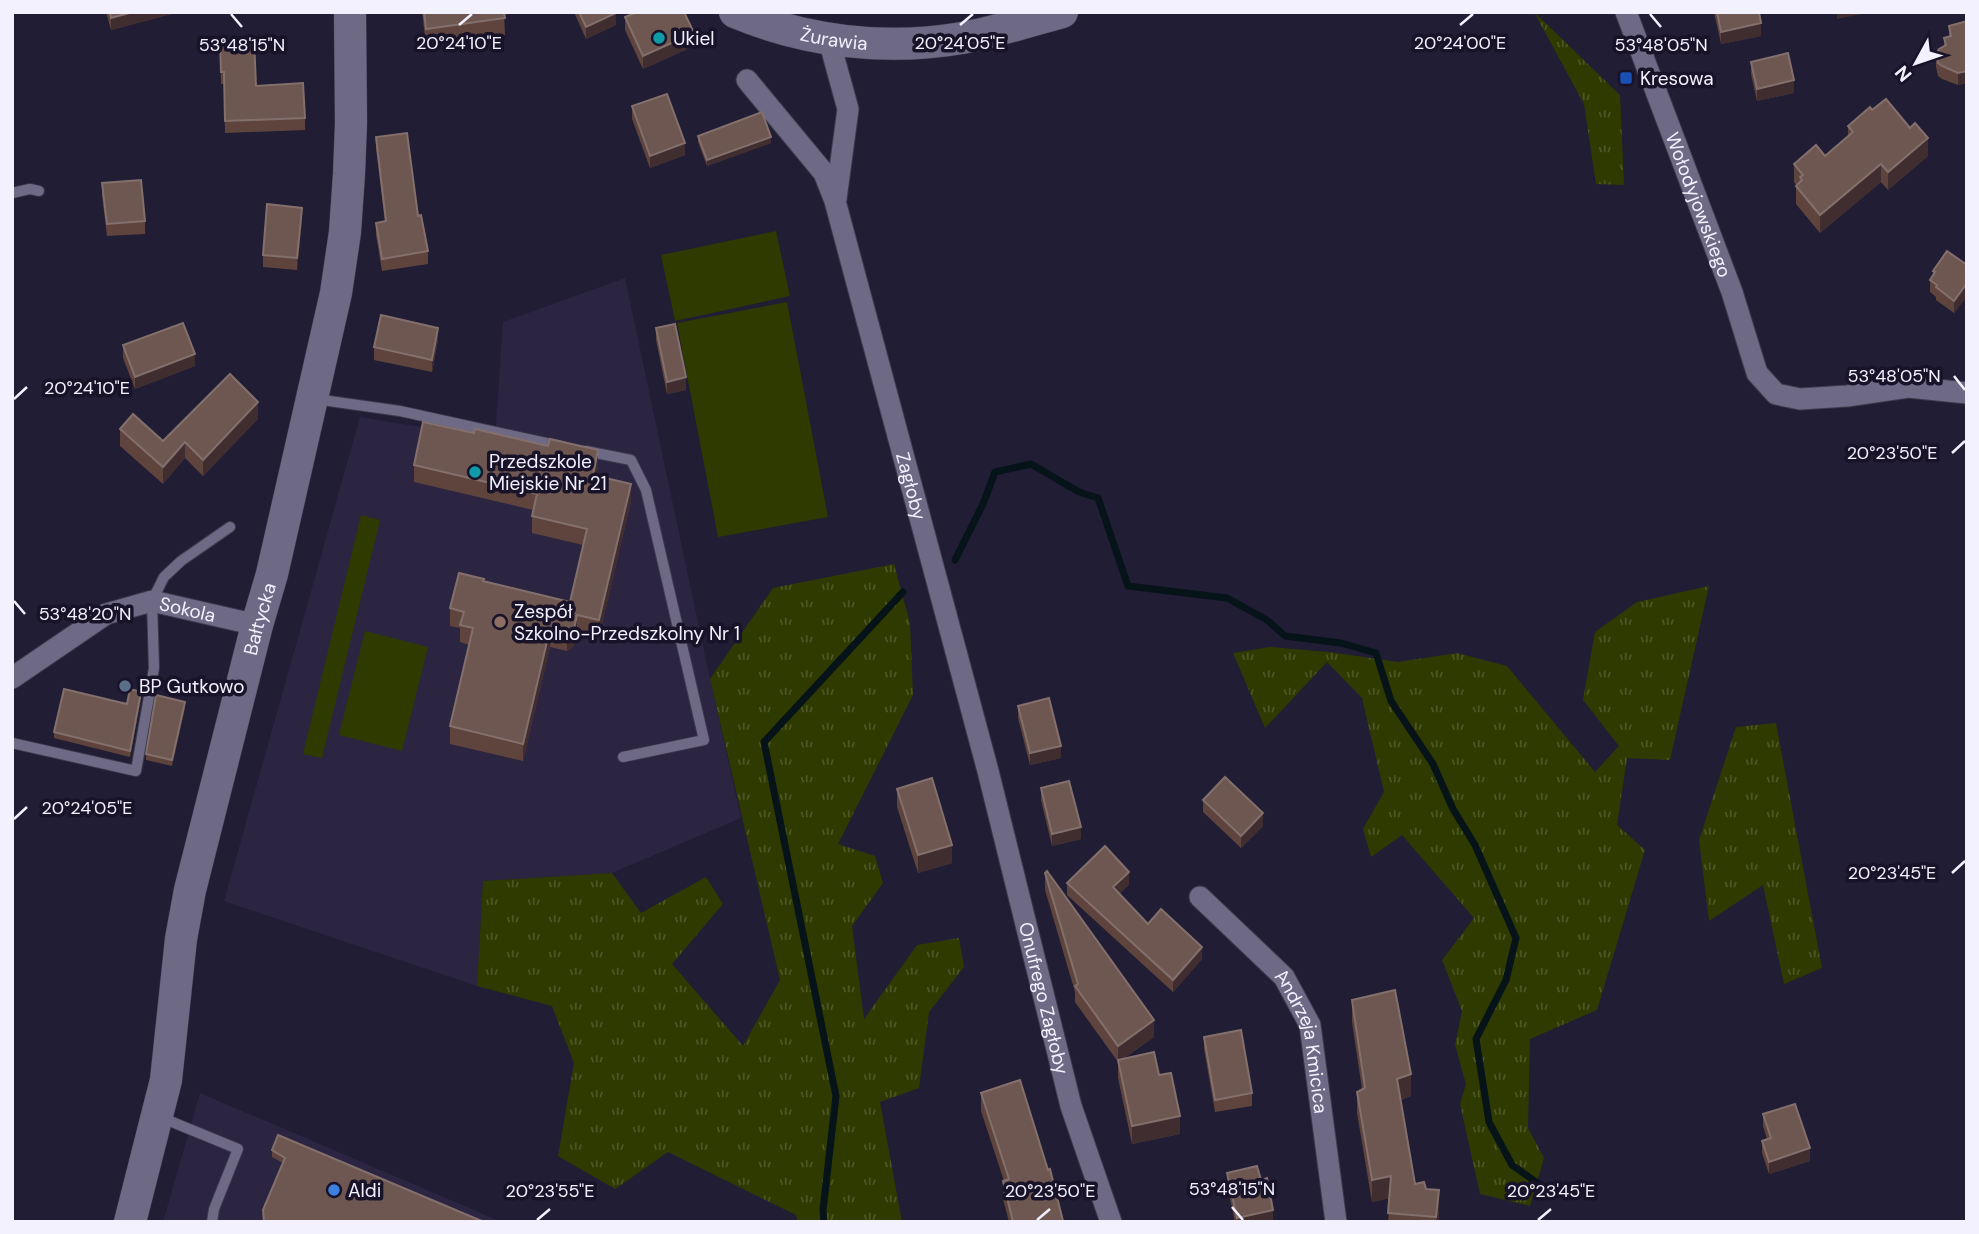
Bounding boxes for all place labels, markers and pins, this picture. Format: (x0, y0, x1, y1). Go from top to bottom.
place label: Ukiel (673, 26, 715, 51)
marker: Ukiel (651, 30, 667, 46)
place label: Kresowa (1640, 66, 1714, 91)
marker: Kresowa (1618, 70, 1634, 86)
place label: Przedszkole Miejskie Nr 21 (489, 449, 607, 496)
marker: Przedszkole Miejskie Nr 21 (467, 464, 483, 480)
place label: Zespół Szkolno-Przedszkolny Nr 1 (514, 599, 740, 646)
marker: Zespół Szkolno-Przedszkolny Nr 1 (492, 614, 508, 630)
place label: BP Gutkowo (139, 674, 244, 699)
marker: BP Gutkowo (117, 678, 133, 694)
place label: Aldi (348, 1178, 381, 1203)
marker: Aldi (326, 1182, 342, 1198)

